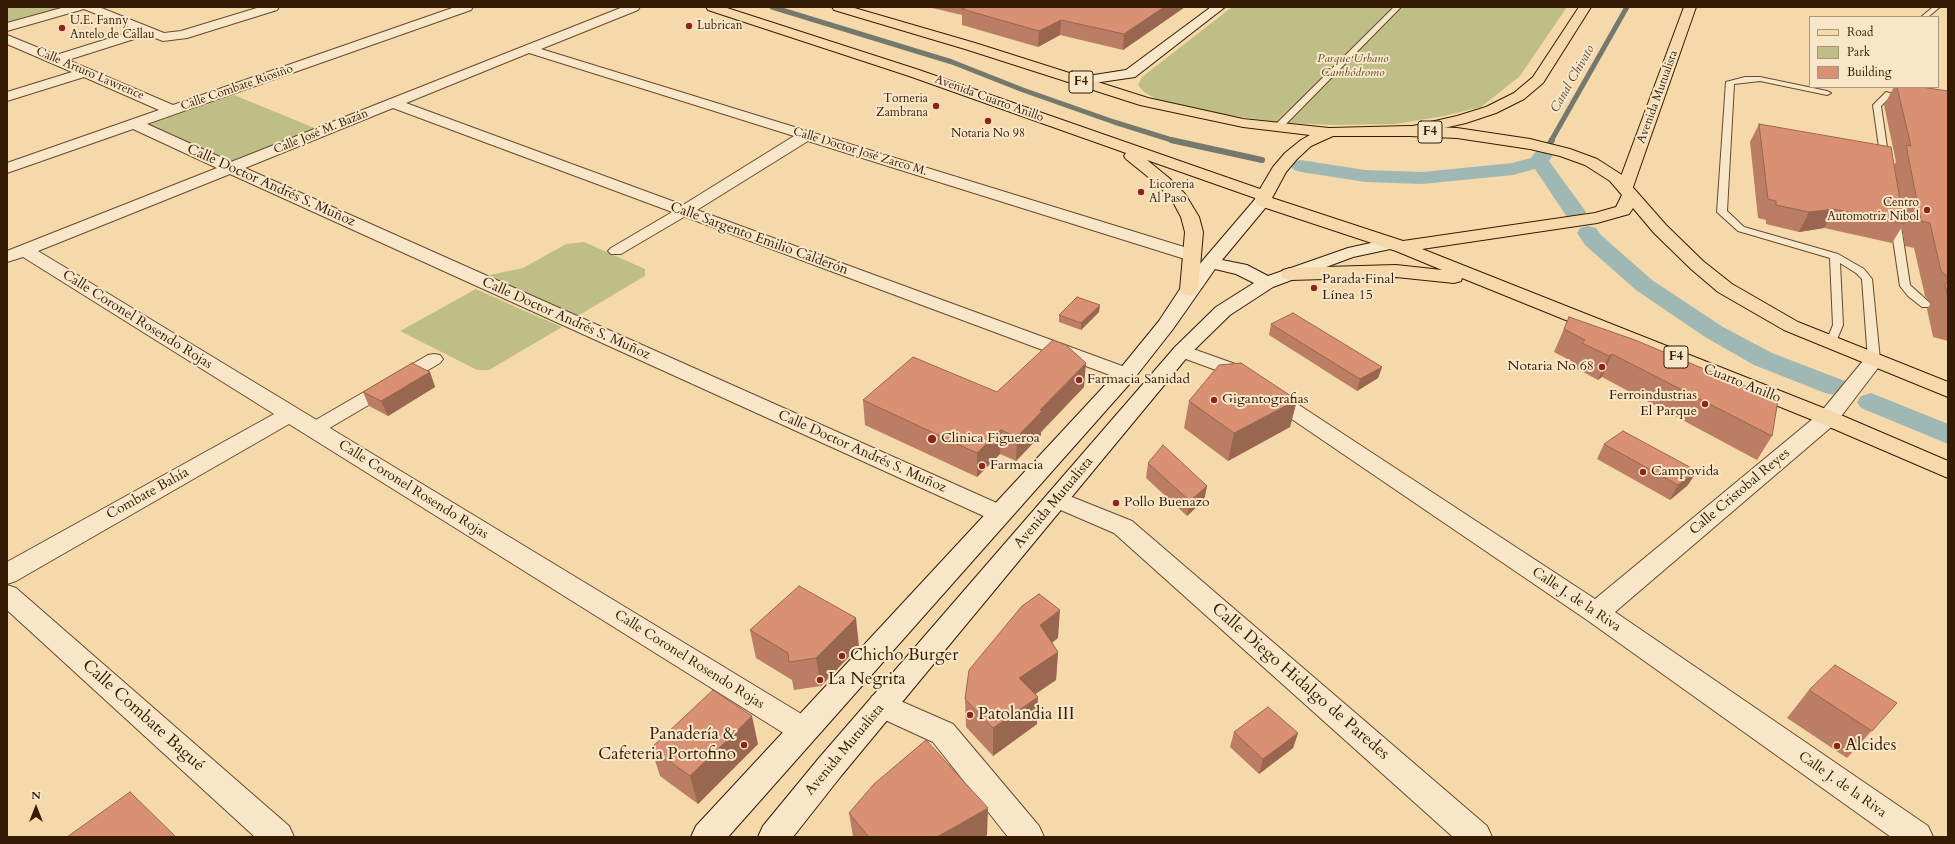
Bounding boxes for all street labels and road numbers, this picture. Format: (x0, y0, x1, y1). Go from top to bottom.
street label: Calle Arturo Lawrence (34, 45, 146, 103)
street label: Avenida Mutualista (1634, 49, 1682, 145)
street label: Calle Combate Riosiño (179, 62, 295, 114)
road number: F4 (1069, 71, 1093, 93)
street label: Avenida Cuarto Anillo (932, 73, 1046, 125)
street label: Calle José M. Bazán (272, 106, 370, 158)
road number: F4 (1418, 121, 1442, 143)
street label: Calle Doctor José Zarco M. (791, 125, 929, 179)
street label: Calle Doctor Andrés S. Muñoz (184, 141, 358, 231)
street label: Calle Sargento Emilio Calderón (668, 199, 850, 279)
street label: Calle Coronel Rosendo Rojas (59, 267, 215, 373)
street label: Calle Doctor Andrés S. Muñoz (479, 274, 653, 364)
road number: F4 (1664, 346, 1688, 368)
street label: Cuarto Anillo (1701, 361, 1783, 407)
street label: Calle Doctor Andrés S. Muñoz (775, 407, 949, 497)
street label: Calle Coronel Rosendo Rojas (335, 437, 491, 543)
street label: Calle Cristobal Reyes (1686, 445, 1794, 539)
street label: Avenida Mutualista (1011, 454, 1097, 552)
street label: Combate Bahía (104, 464, 192, 524)
street label: Calle J. de la Riva (1528, 564, 1624, 636)
street label: Calle Diego Hidalgo de Paredes (1207, 599, 1393, 765)
street label: Calle Coronel Rosendo Rojas (611, 607, 767, 713)
street label: Calle Combate Bagué (78, 656, 208, 776)
street label: Avenida Mutualista (802, 701, 888, 799)
street label: Calle J. de la Riva (1795, 748, 1889, 822)

